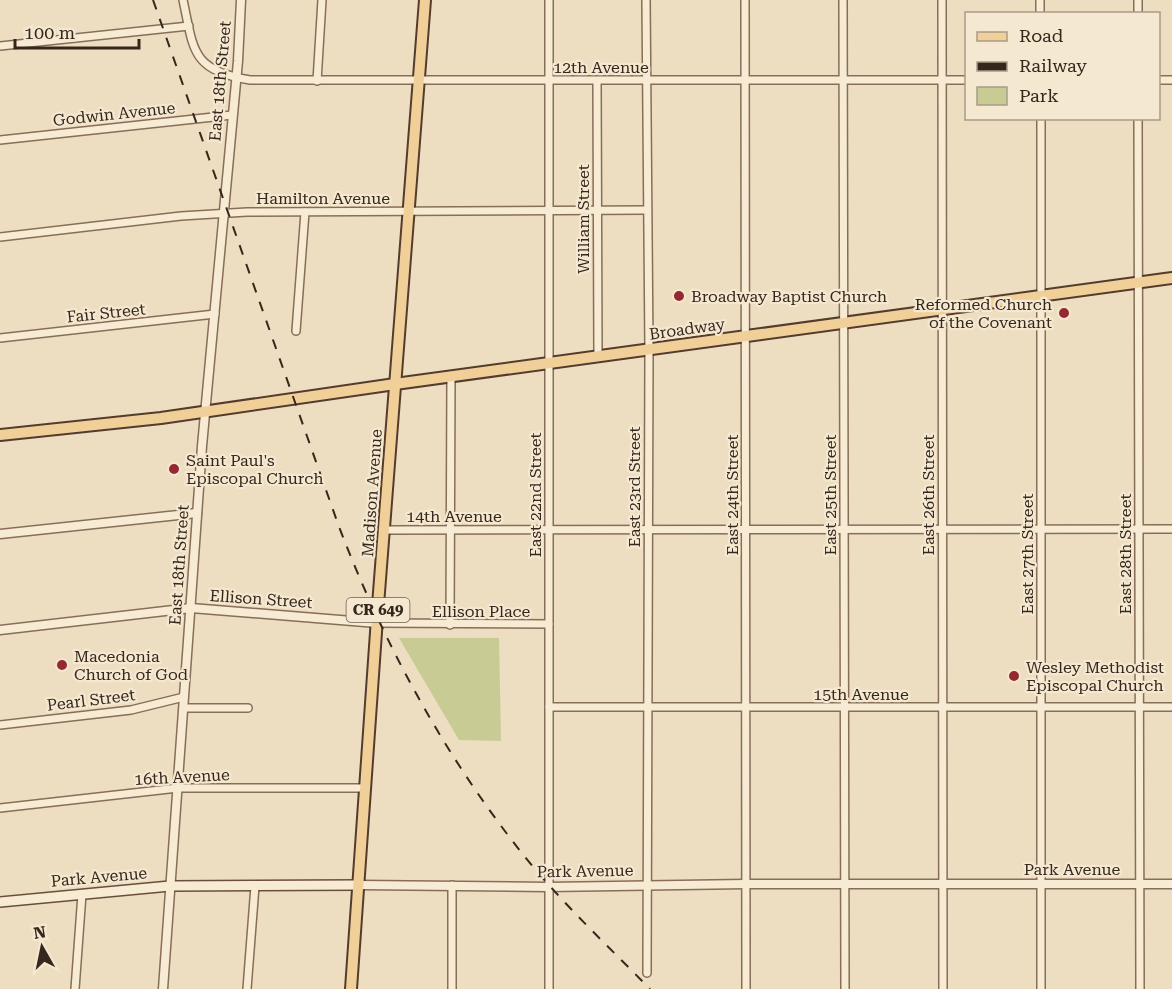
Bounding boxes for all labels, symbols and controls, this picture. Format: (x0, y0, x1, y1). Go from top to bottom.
scale bar (15, 12, 140, 50)
legend (965, 12, 1160, 120)
street label: East 18th Street (205, 20, 235, 142)
text: 100 m (24, 22, 75, 43)
text: Road (1019, 25, 1064, 46)
text: Railway (1019, 55, 1087, 76)
street label: 12th Avenue (553, 58, 649, 77)
text: Park (1019, 85, 1059, 106)
street label: Godwin Avenue (52, 98, 176, 130)
street label: William Street (574, 164, 593, 274)
street label: Hamilton Avenue (256, 189, 390, 208)
place label: Broadway Baptist Church (691, 287, 887, 306)
marker: Broadway Baptist Church (672, 289, 686, 303)
place label: Reformed Church of the Covenant (915, 295, 1052, 332)
street label: Fair Street (66, 299, 146, 327)
marker: Reformed Church of the Covenant (1057, 306, 1071, 320)
street label: Broadway (648, 314, 727, 344)
street label: East 23rd Street (625, 426, 644, 548)
street label: Madison Avenue (358, 428, 386, 558)
street label: East 22nd Street (526, 432, 545, 558)
street label: East 24th Street (723, 435, 742, 555)
street label: East 25th Street (821, 435, 840, 555)
street label: East 26th Street (919, 435, 938, 555)
place label: Saint Paul's Episcopal Church (186, 451, 324, 488)
marker: Saint Paul's Episcopal Church (167, 462, 181, 476)
street label: East 27th Street (1018, 494, 1037, 614)
street label: East 28th Street (1116, 494, 1135, 614)
street label: East 18th Street (165, 504, 193, 626)
street label: 14th Avenue (406, 507, 502, 526)
street label: Ellison Street (209, 586, 313, 612)
road number: CR 649 (346, 598, 410, 622)
street label: Ellison Place (432, 602, 530, 621)
place label: Macedonia Church of God (74, 647, 188, 684)
marker: Macedonia Church of God (55, 658, 69, 672)
place label: Wesley Methodist Episcopal Church (1026, 658, 1164, 695)
marker: Wesley Methodist Episcopal Church (1007, 669, 1021, 683)
street label: Pearl Street (46, 685, 136, 715)
street label: 15th Avenue (813, 685, 909, 704)
street label: 16th Avenue (134, 765, 230, 789)
street label: Park Avenue (1024, 860, 1121, 879)
street label: Park Avenue (537, 861, 634, 881)
street label: Park Avenue (50, 863, 148, 891)
north arrow (12, 917, 72, 977)
text: N (32, 922, 47, 943)

